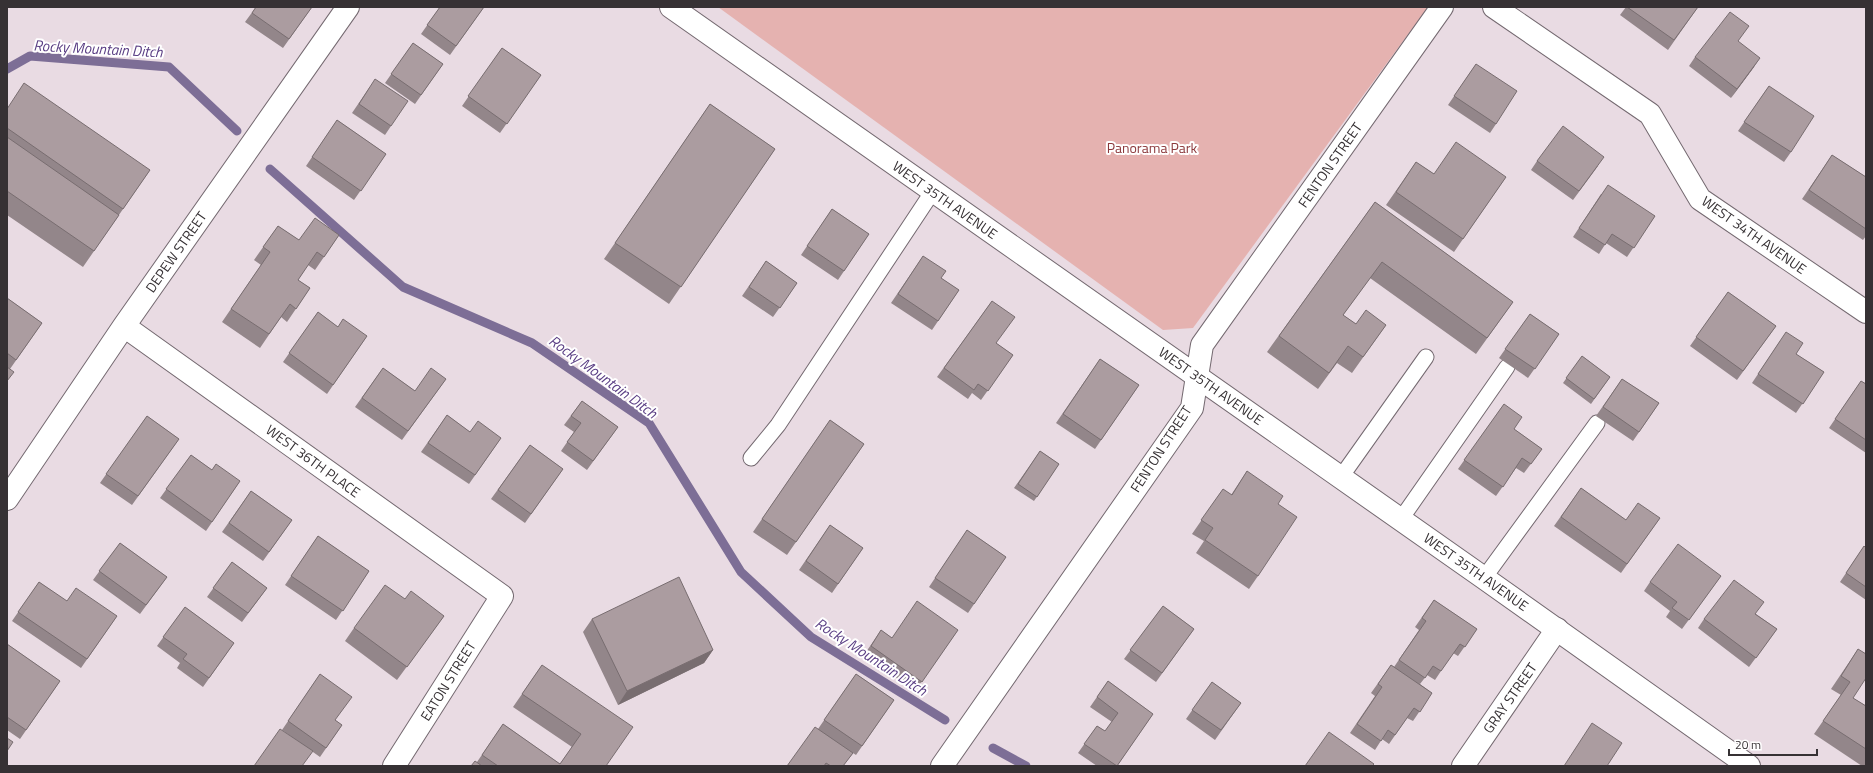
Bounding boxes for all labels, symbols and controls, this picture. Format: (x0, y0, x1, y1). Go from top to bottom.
water label: Rocky Mountain Ditch (33, 34, 164, 63)
street label: FENTON STREET (1292, 117, 1367, 212)
park label: Panorama Park (1107, 137, 1198, 158)
street label: WEST 35TH AVENUE (889, 155, 1002, 244)
street label: WEST 34TH AVENUE (1698, 190, 1811, 279)
street label: DEPEW STREET (140, 206, 212, 297)
water label: Rocky Mountain Ditch (544, 329, 663, 424)
street label: WEST 35TH AVENUE (1155, 341, 1268, 430)
street label: FENTON STREET (1125, 401, 1197, 496)
street label: WEST 36TH PLACE (262, 419, 365, 502)
street label: WEST 35TH AVENUE (1420, 527, 1533, 616)
water label: Rocky Mountain Ditch (811, 612, 932, 702)
street label: EATON STREET (415, 636, 481, 725)
street label: GRAY STREET (1478, 658, 1542, 737)
scale bar (1729, 731, 1817, 757)
text: 20 m (1735, 735, 1761, 754)

